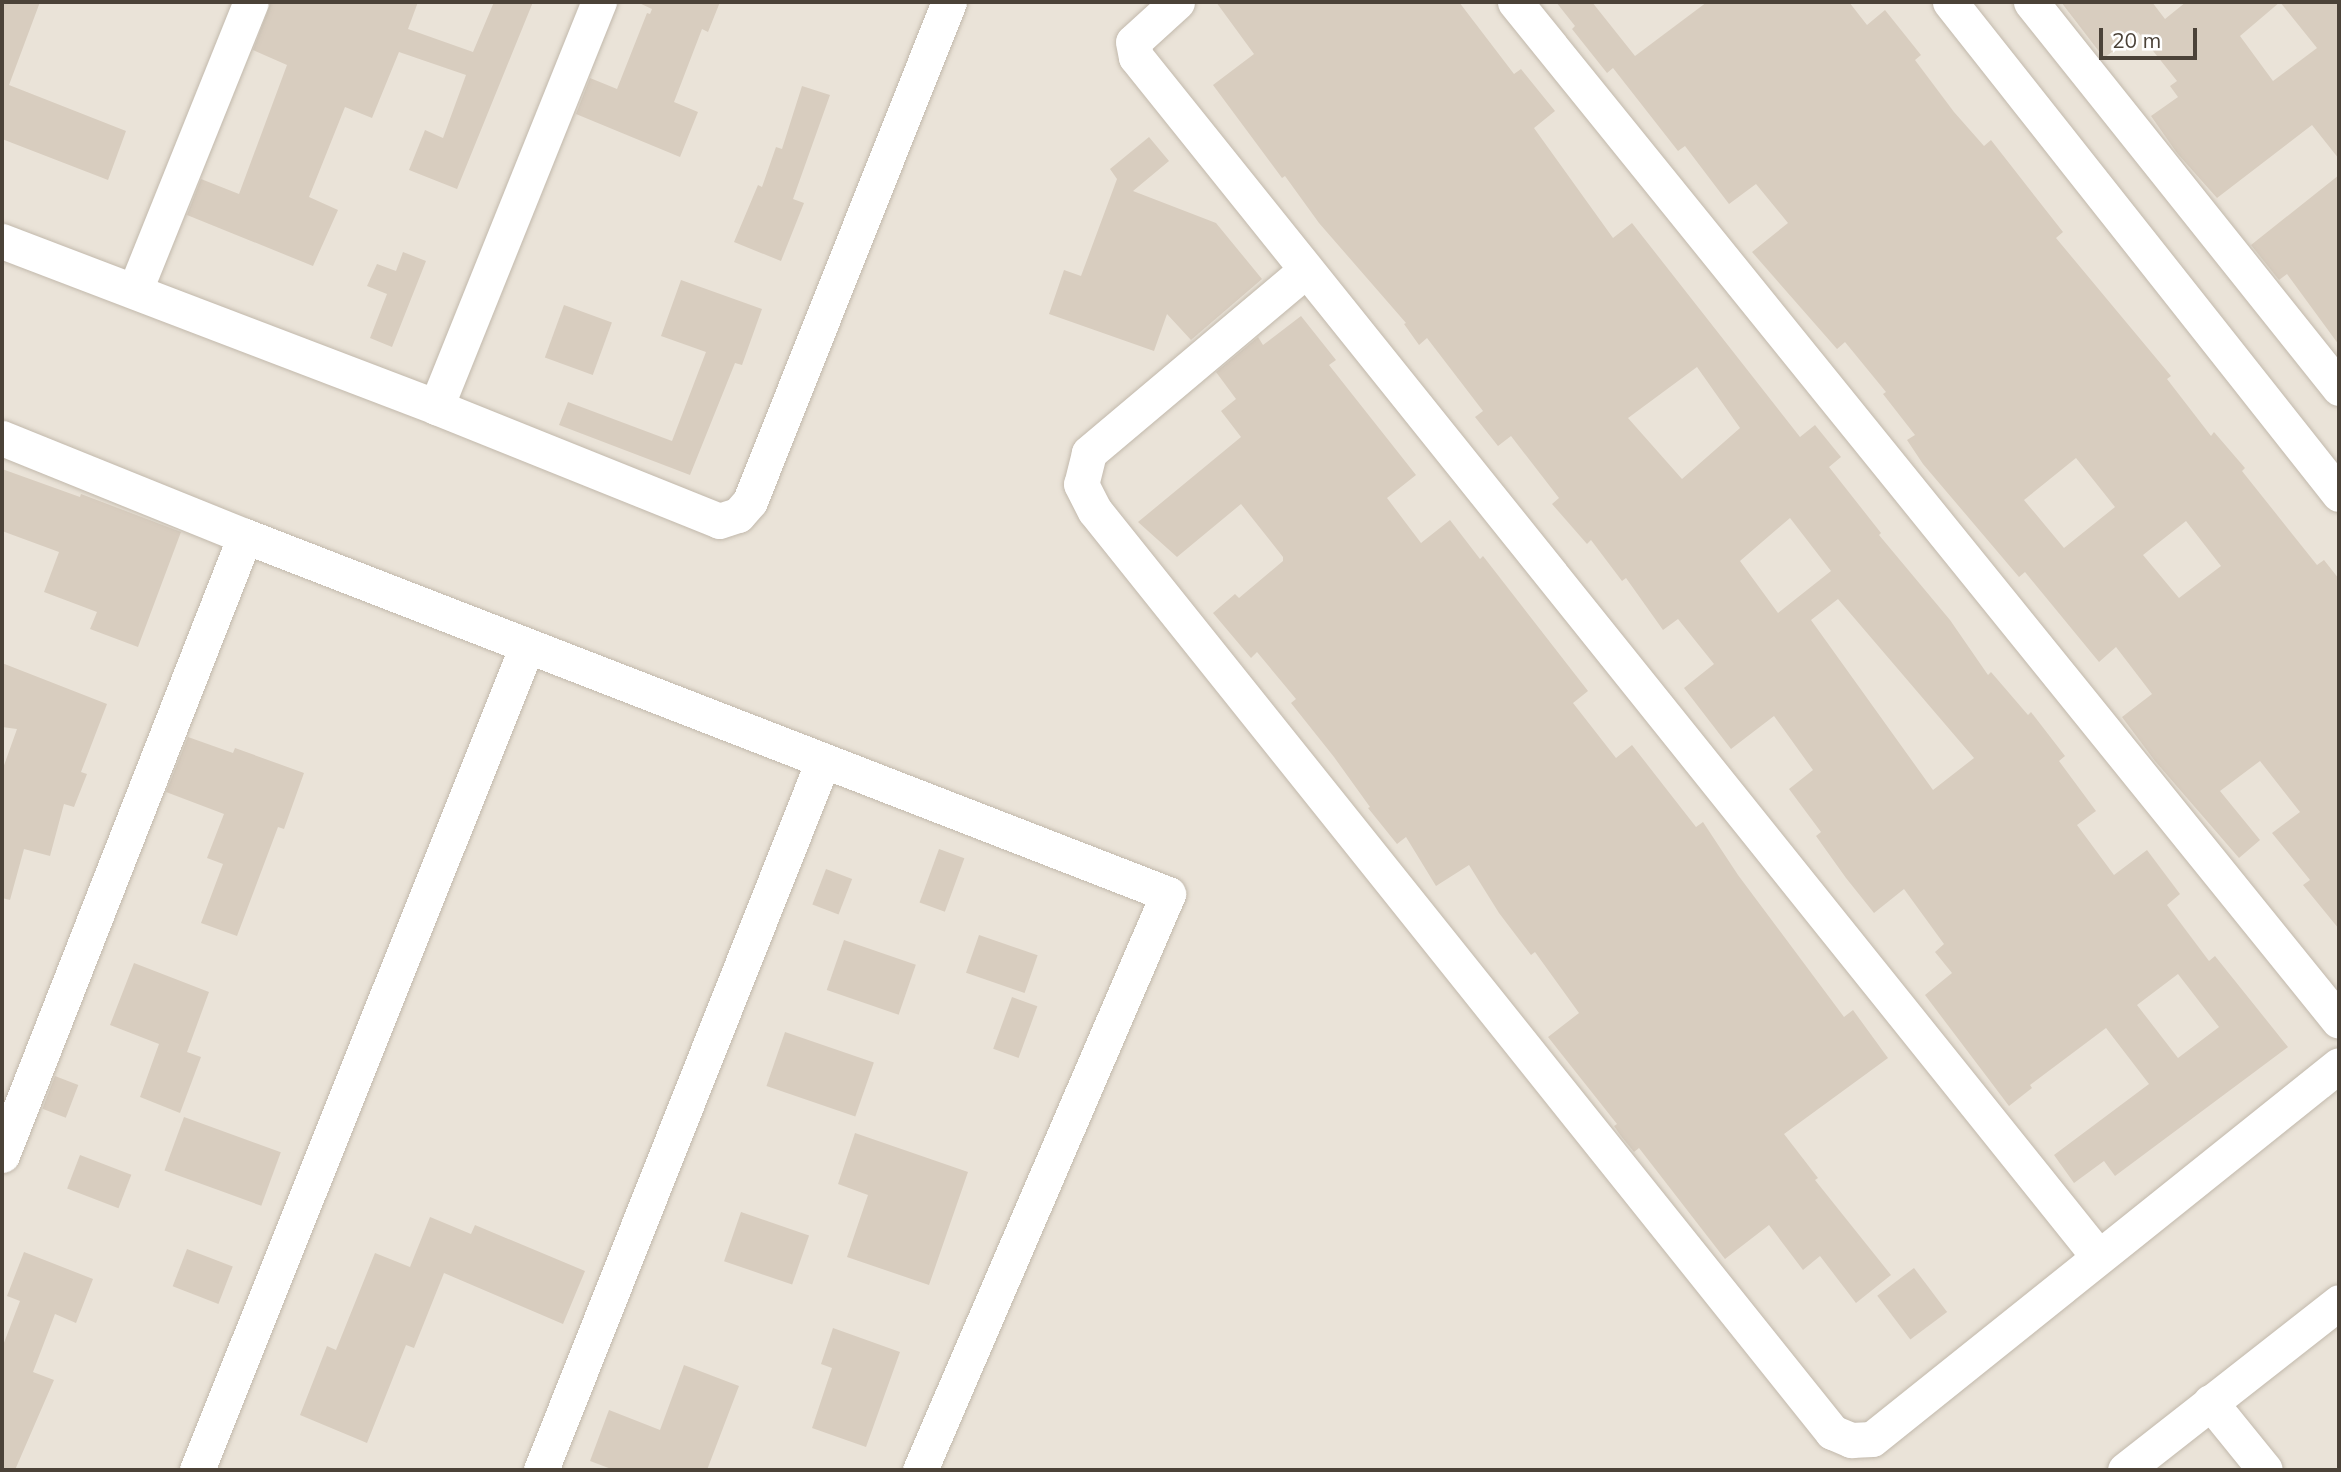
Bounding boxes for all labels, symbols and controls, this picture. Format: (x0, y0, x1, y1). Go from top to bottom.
scale bar (2103, 14, 2201, 58)
text: 20 m (2112, 27, 2161, 53)

